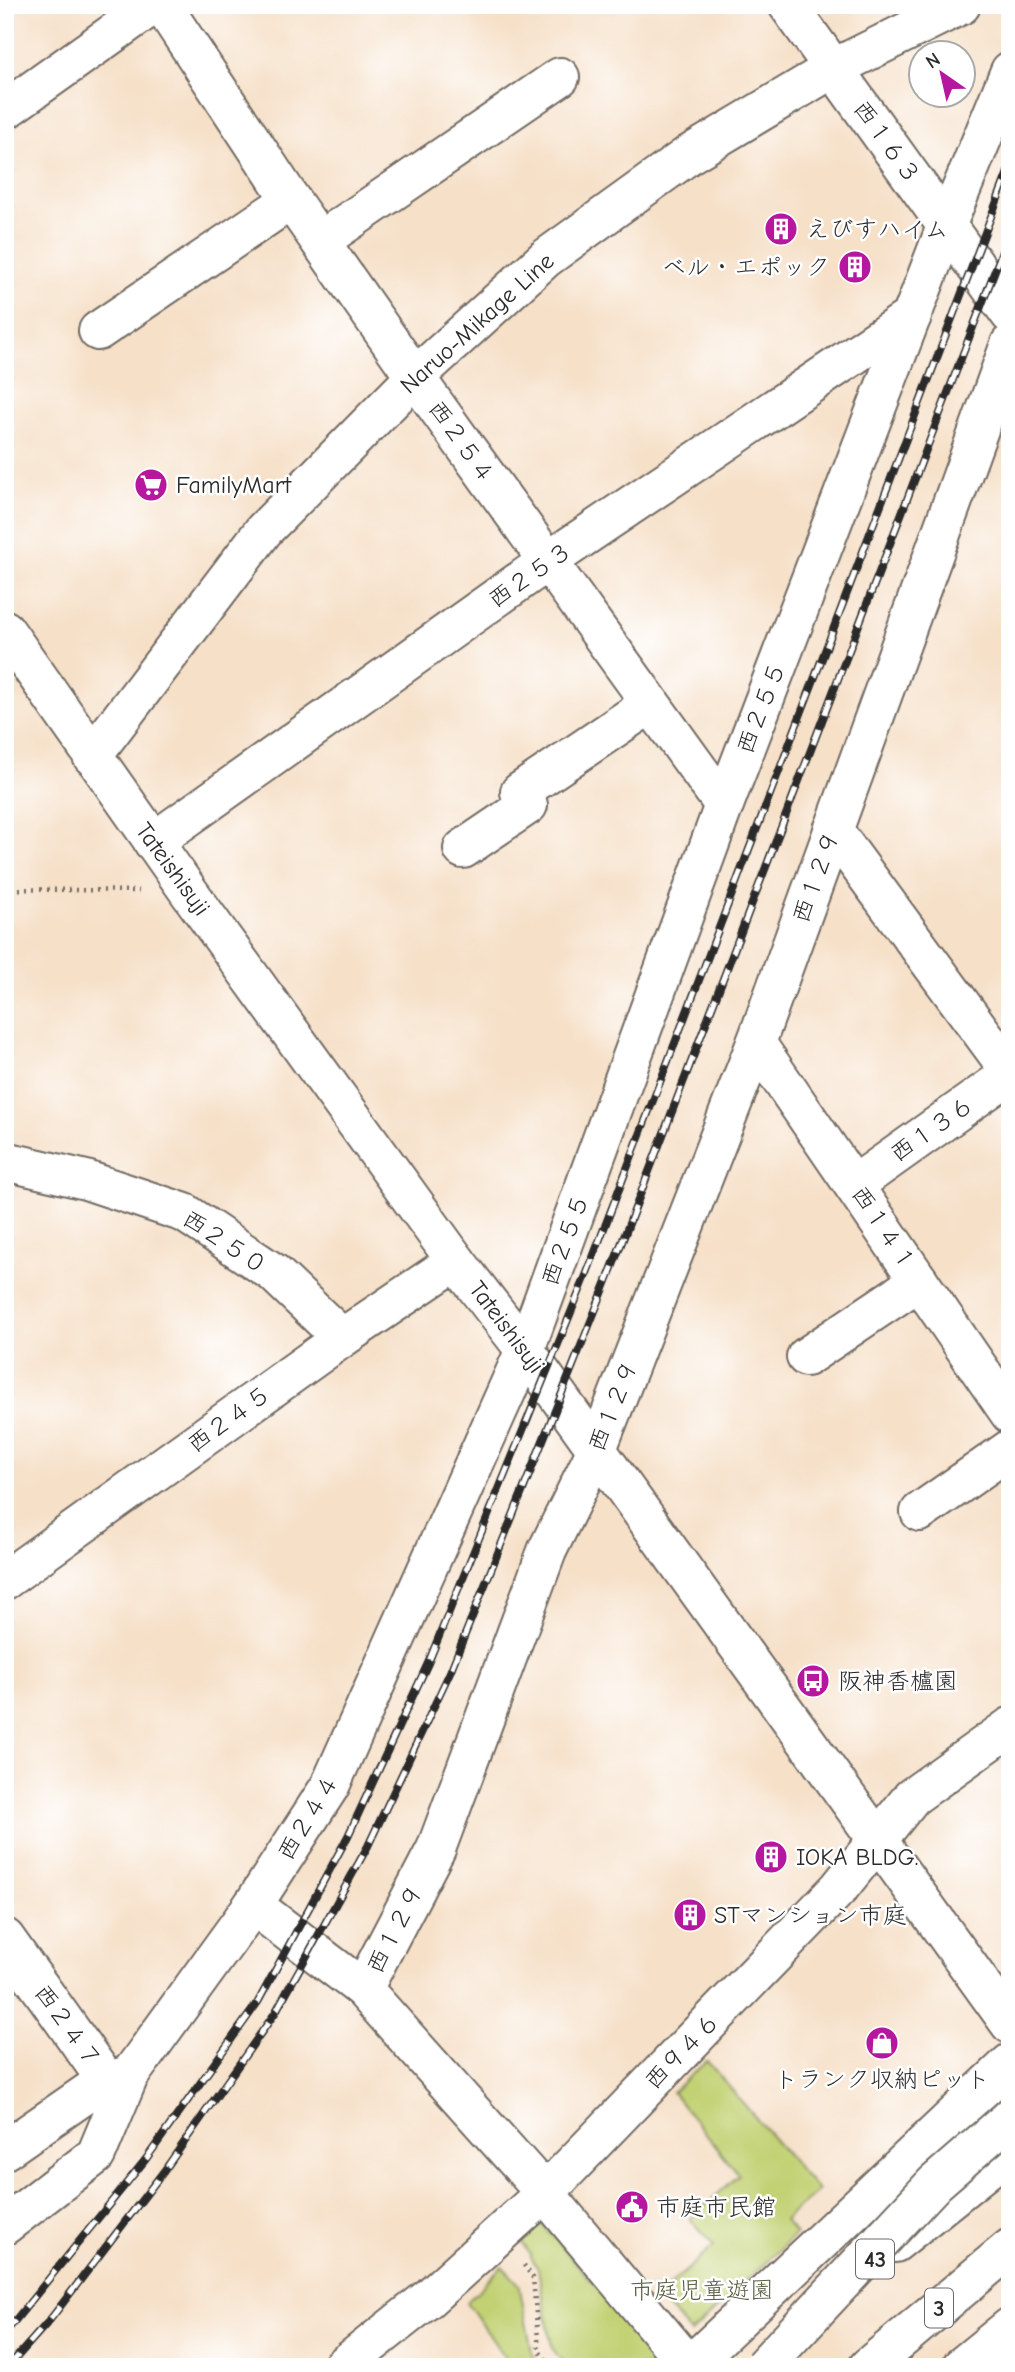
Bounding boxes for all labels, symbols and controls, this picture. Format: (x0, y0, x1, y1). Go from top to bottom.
north arrow (906, 38, 976, 108)
text: N (922, 48, 944, 73)
street label: 西１６３ (847, 95, 927, 189)
building icon: えびすハイム (762, 210, 800, 248)
place label: えびすハイム (806, 215, 949, 243)
street label: Naruo-Mikage Line (394, 247, 560, 399)
building icon: ベル・エポック (836, 248, 874, 286)
place label: ベル・エポック (662, 253, 830, 281)
street label: 西２５４ (422, 395, 502, 489)
supermarket icon: FamilyMart (132, 466, 170, 504)
place label: FamilyMart (176, 471, 292, 499)
street label: 西２５３ (483, 536, 577, 614)
street label: 西２５５ (731, 658, 791, 758)
street label: Tateishisuji (130, 817, 216, 921)
street label: 西１２９ (786, 827, 846, 927)
street label: 西１３６ (885, 1090, 979, 1168)
street label: 西１４１ (846, 1180, 922, 1276)
street label: 西２５５ (535, 1190, 595, 1290)
street label: 西２５０ (177, 1204, 273, 1280)
street label: Tateishisuji (463, 1275, 551, 1379)
street label: 西１２９ (582, 1356, 644, 1456)
street label: 西２４５ (182, 1379, 276, 1459)
bus stop icon: 阪神香櫨園 (794, 1662, 832, 1700)
place label: 阪神香櫨園 (838, 1667, 958, 1695)
street label: 西２４４ (271, 1769, 345, 1865)
building icon: IOKA BLDG. (752, 1838, 790, 1876)
place label: IOKA BLDG. (796, 1843, 918, 1871)
street label: 西１２９ (361, 1880, 429, 1978)
building icon: STマンション市庭 (671, 1896, 709, 1934)
place label: STマンション市庭 (714, 1901, 907, 1929)
street label: 西２４７ (28, 1979, 108, 2073)
street label: 西９４６ (639, 2007, 725, 2095)
shop icon: トランク収納ピット (863, 2024, 901, 2062)
place label: トランク収納ピット (774, 2065, 990, 2093)
public building icon: 市庭市民館 (613, 2188, 651, 2226)
place label: 市庭市民館 (656, 2193, 776, 2221)
road number: 43 (856, 2240, 894, 2278)
park label: 市庭児童遊園 (630, 2276, 774, 2304)
road number: 3 (925, 2288, 953, 2328)

